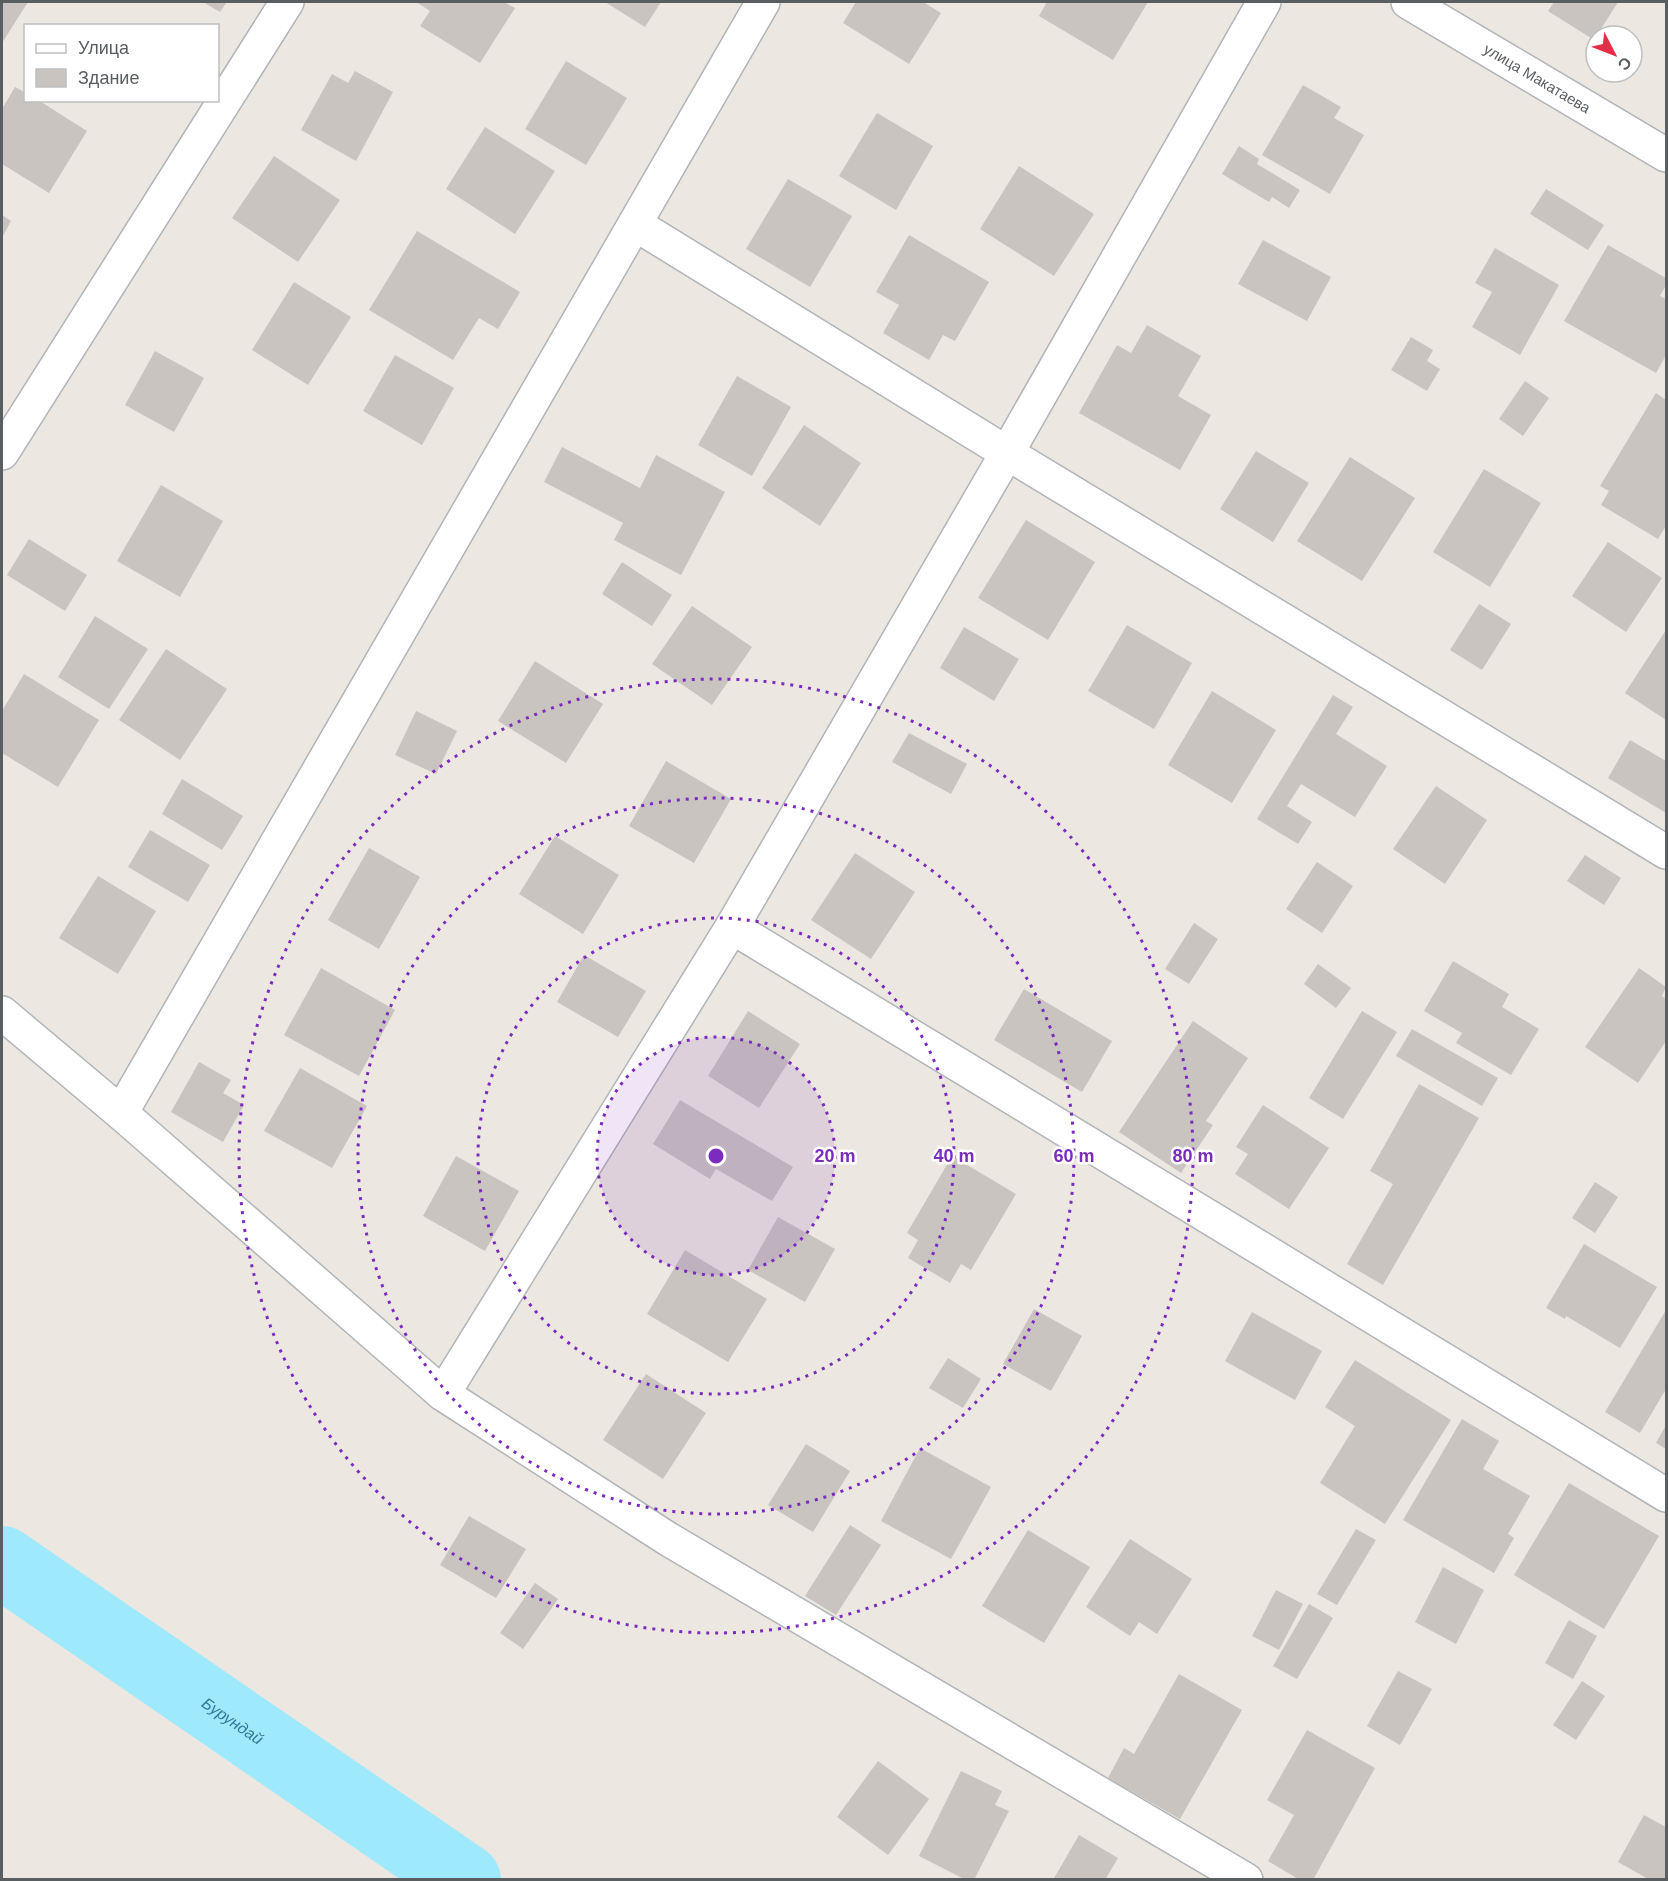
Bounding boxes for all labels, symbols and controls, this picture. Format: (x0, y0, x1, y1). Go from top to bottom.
legend (24, 24, 219, 102)
north arrow (1584, 24, 1644, 84)
text: Улица (78, 38, 130, 58)
street label: улица Макатаева (1481, 40, 1594, 117)
text: С (1614, 54, 1635, 74)
text: Здание (78, 68, 139, 88)
centre of rings (706, 1146, 726, 1166)
text: 20 m (814, 1146, 856, 1166)
text: 40 m (933, 1146, 975, 1166)
text: 60 m (1053, 1146, 1095, 1166)
text: 80 m (1172, 1146, 1214, 1166)
water label: Бурундай (199, 1694, 266, 1748)

